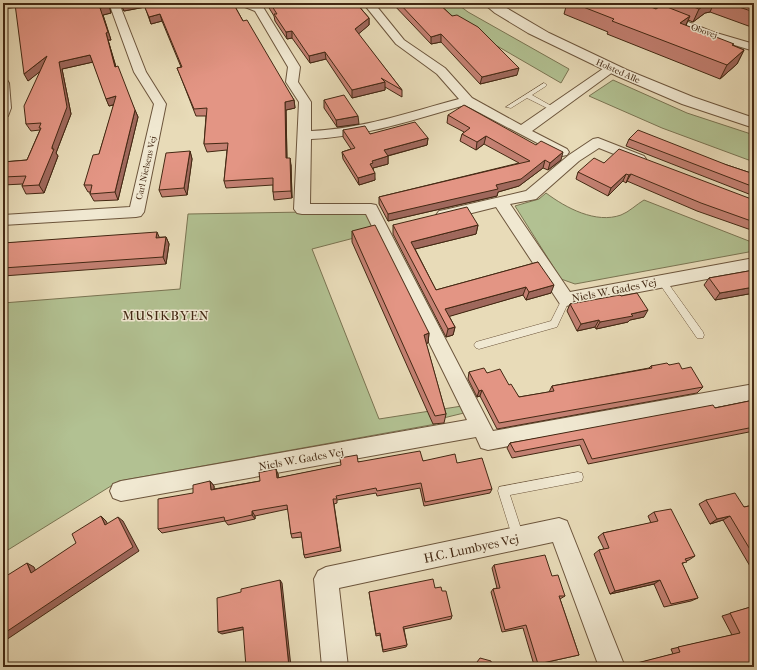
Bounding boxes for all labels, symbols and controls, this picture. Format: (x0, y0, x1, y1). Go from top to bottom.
street label: Obovej (689, 22, 719, 40)
street label: Holsted Alle (594, 57, 642, 85)
street label: Carl Nielsens Vej (134, 135, 158, 201)
street label: Niels W. Gades Vej (571, 276, 658, 305)
district label: MUSIKBYEN (122, 308, 210, 323)
street label: Niels W. Gades Vej (257, 446, 345, 473)
street label: H.C. Lumbyes Vej (422, 531, 520, 566)

